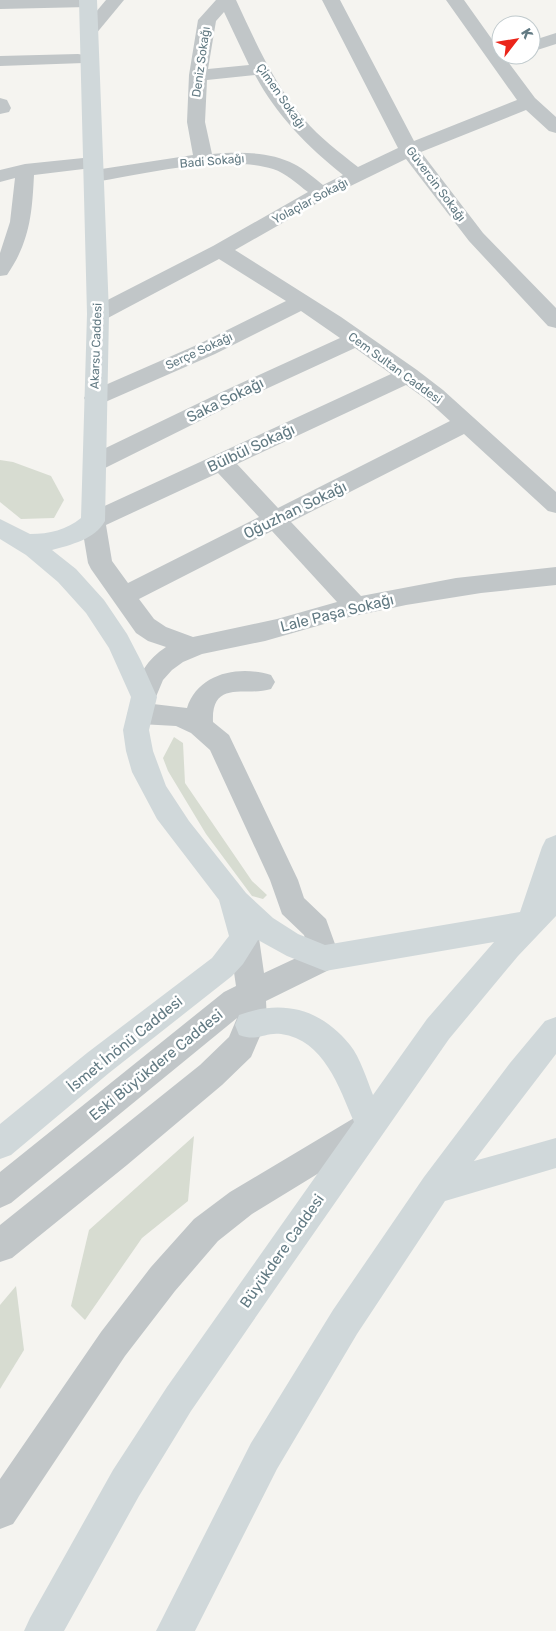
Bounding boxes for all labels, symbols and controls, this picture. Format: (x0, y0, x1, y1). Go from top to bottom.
north arrow (491, 15, 541, 65)
text: K (517, 25, 537, 43)
street label: Deniz Sokağı (189, 26, 213, 98)
street label: Çimen Sokağı (254, 61, 308, 131)
street label: Güvercin Sokağı (403, 144, 469, 224)
street label: Badi Sokağı (179, 151, 245, 171)
street label: Yolaçlar Sokağı (270, 175, 350, 227)
street label: Akarsu Caddesi (87, 303, 105, 389)
street label: Serçe Sokağı (163, 329, 235, 373)
street label: Cem Sultan Caddesi (346, 329, 445, 407)
street label: Saka Sokağı (184, 374, 266, 426)
street label: Bülbül Sokağı (204, 420, 298, 476)
street label: Oğuzhan Sokağı (241, 477, 349, 543)
street label: Lale Paşa Sokağı (278, 590, 396, 636)
street label: İsmet İnönü Caddesi (64, 992, 186, 1096)
street label: Eski Büyükdere Caddesi (86, 1006, 226, 1124)
street label: Büyükdere Caddesi (236, 1191, 328, 1311)

